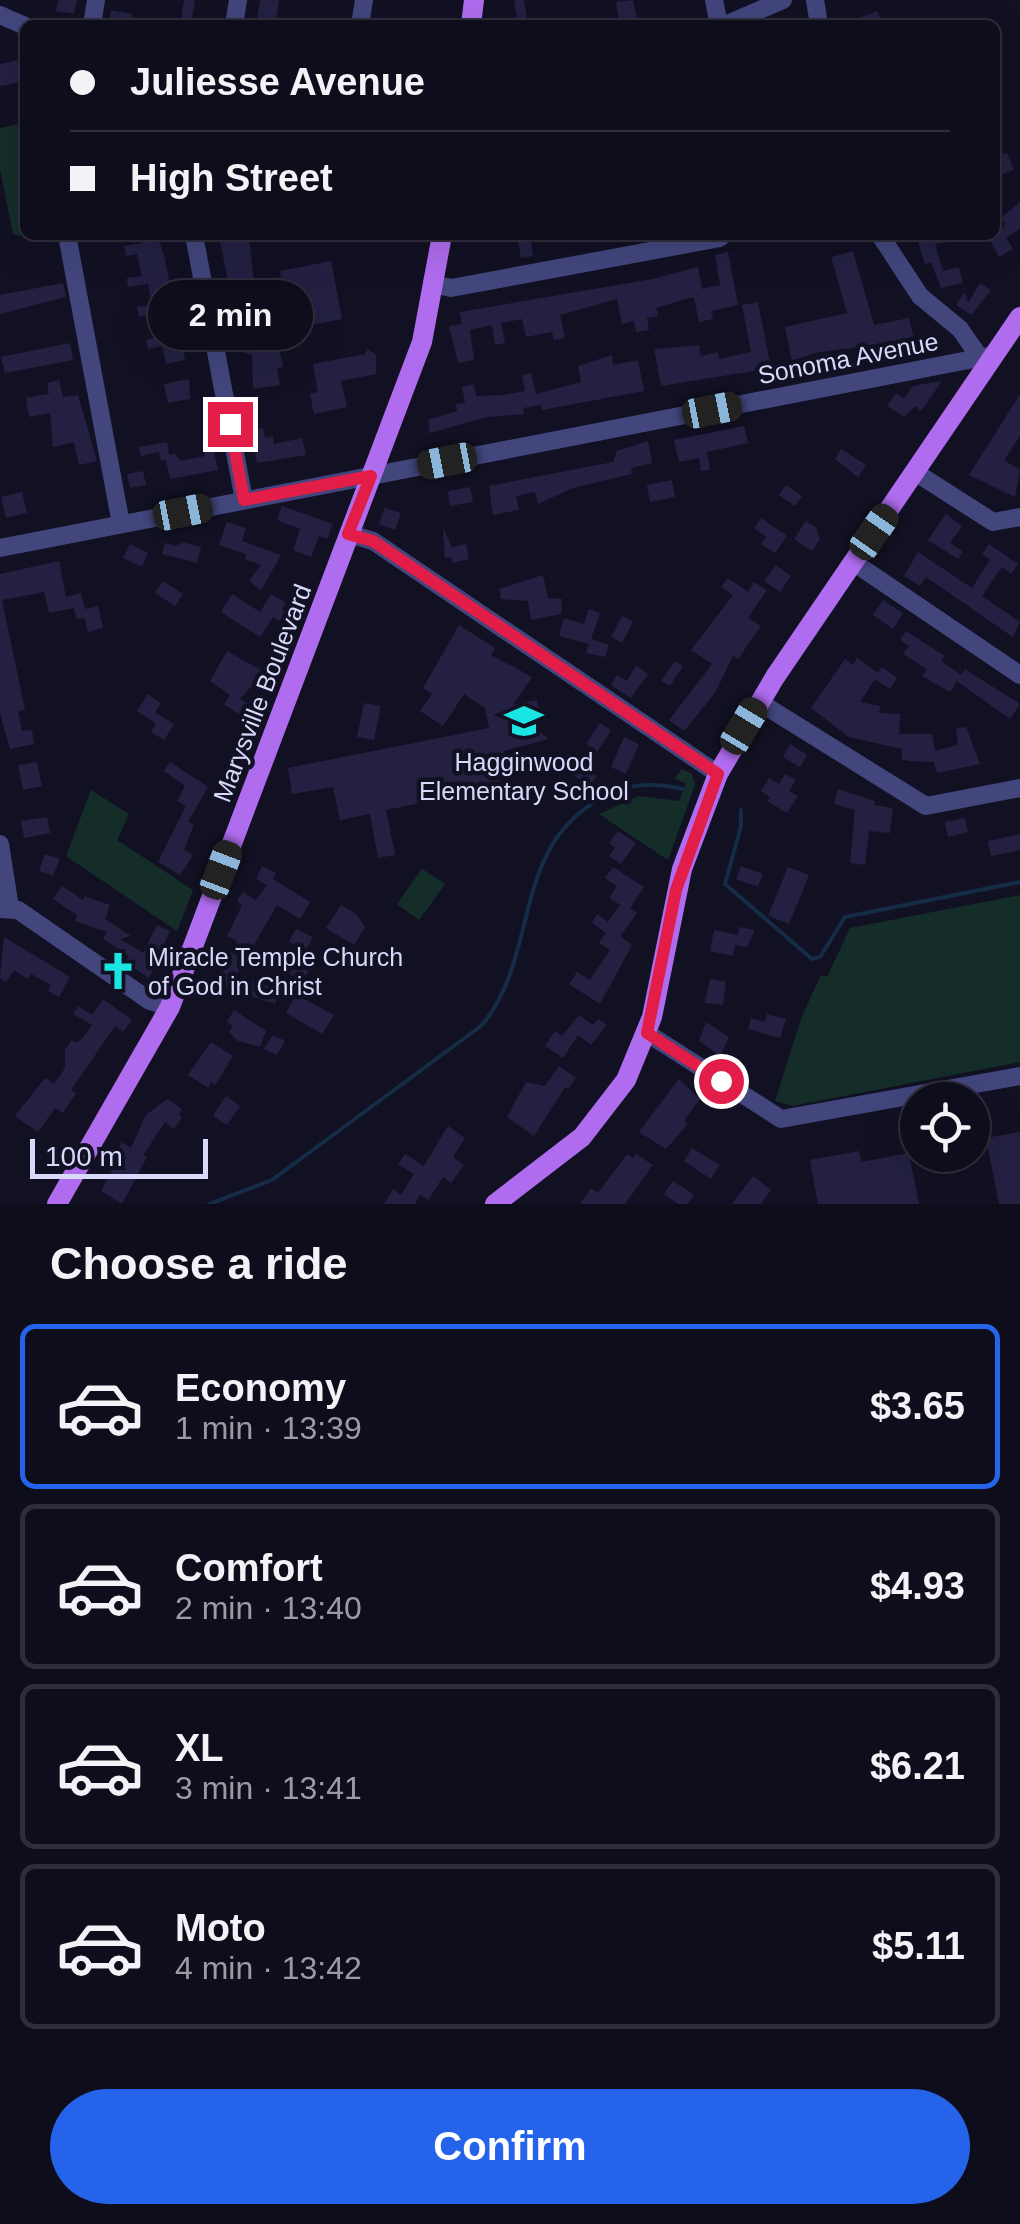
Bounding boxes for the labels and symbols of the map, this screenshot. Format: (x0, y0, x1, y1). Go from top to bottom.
callout: 2 min (148, 279, 312, 349)
street label: Sonoma Avenue (755, 327, 941, 389)
car (680, 390, 744, 430)
route end (208, 402, 253, 447)
car (415, 441, 479, 481)
car (151, 492, 215, 532)
car (845, 499, 903, 565)
street label: Marysville Boulevard (208, 580, 316, 806)
car (716, 693, 772, 759)
school or university icon: Hagginwood Elementary School (503, 700, 545, 742)
place label: Hagginwood Elementary School (419, 748, 629, 805)
car (196, 837, 246, 903)
place label: Miracle Temple Church of God in Christ (148, 943, 403, 1000)
church icon: Miracle Temple Church of God in Christ (97, 950, 139, 992)
route start (699, 1059, 744, 1104)
scale bar (30, 1134, 208, 1178)

